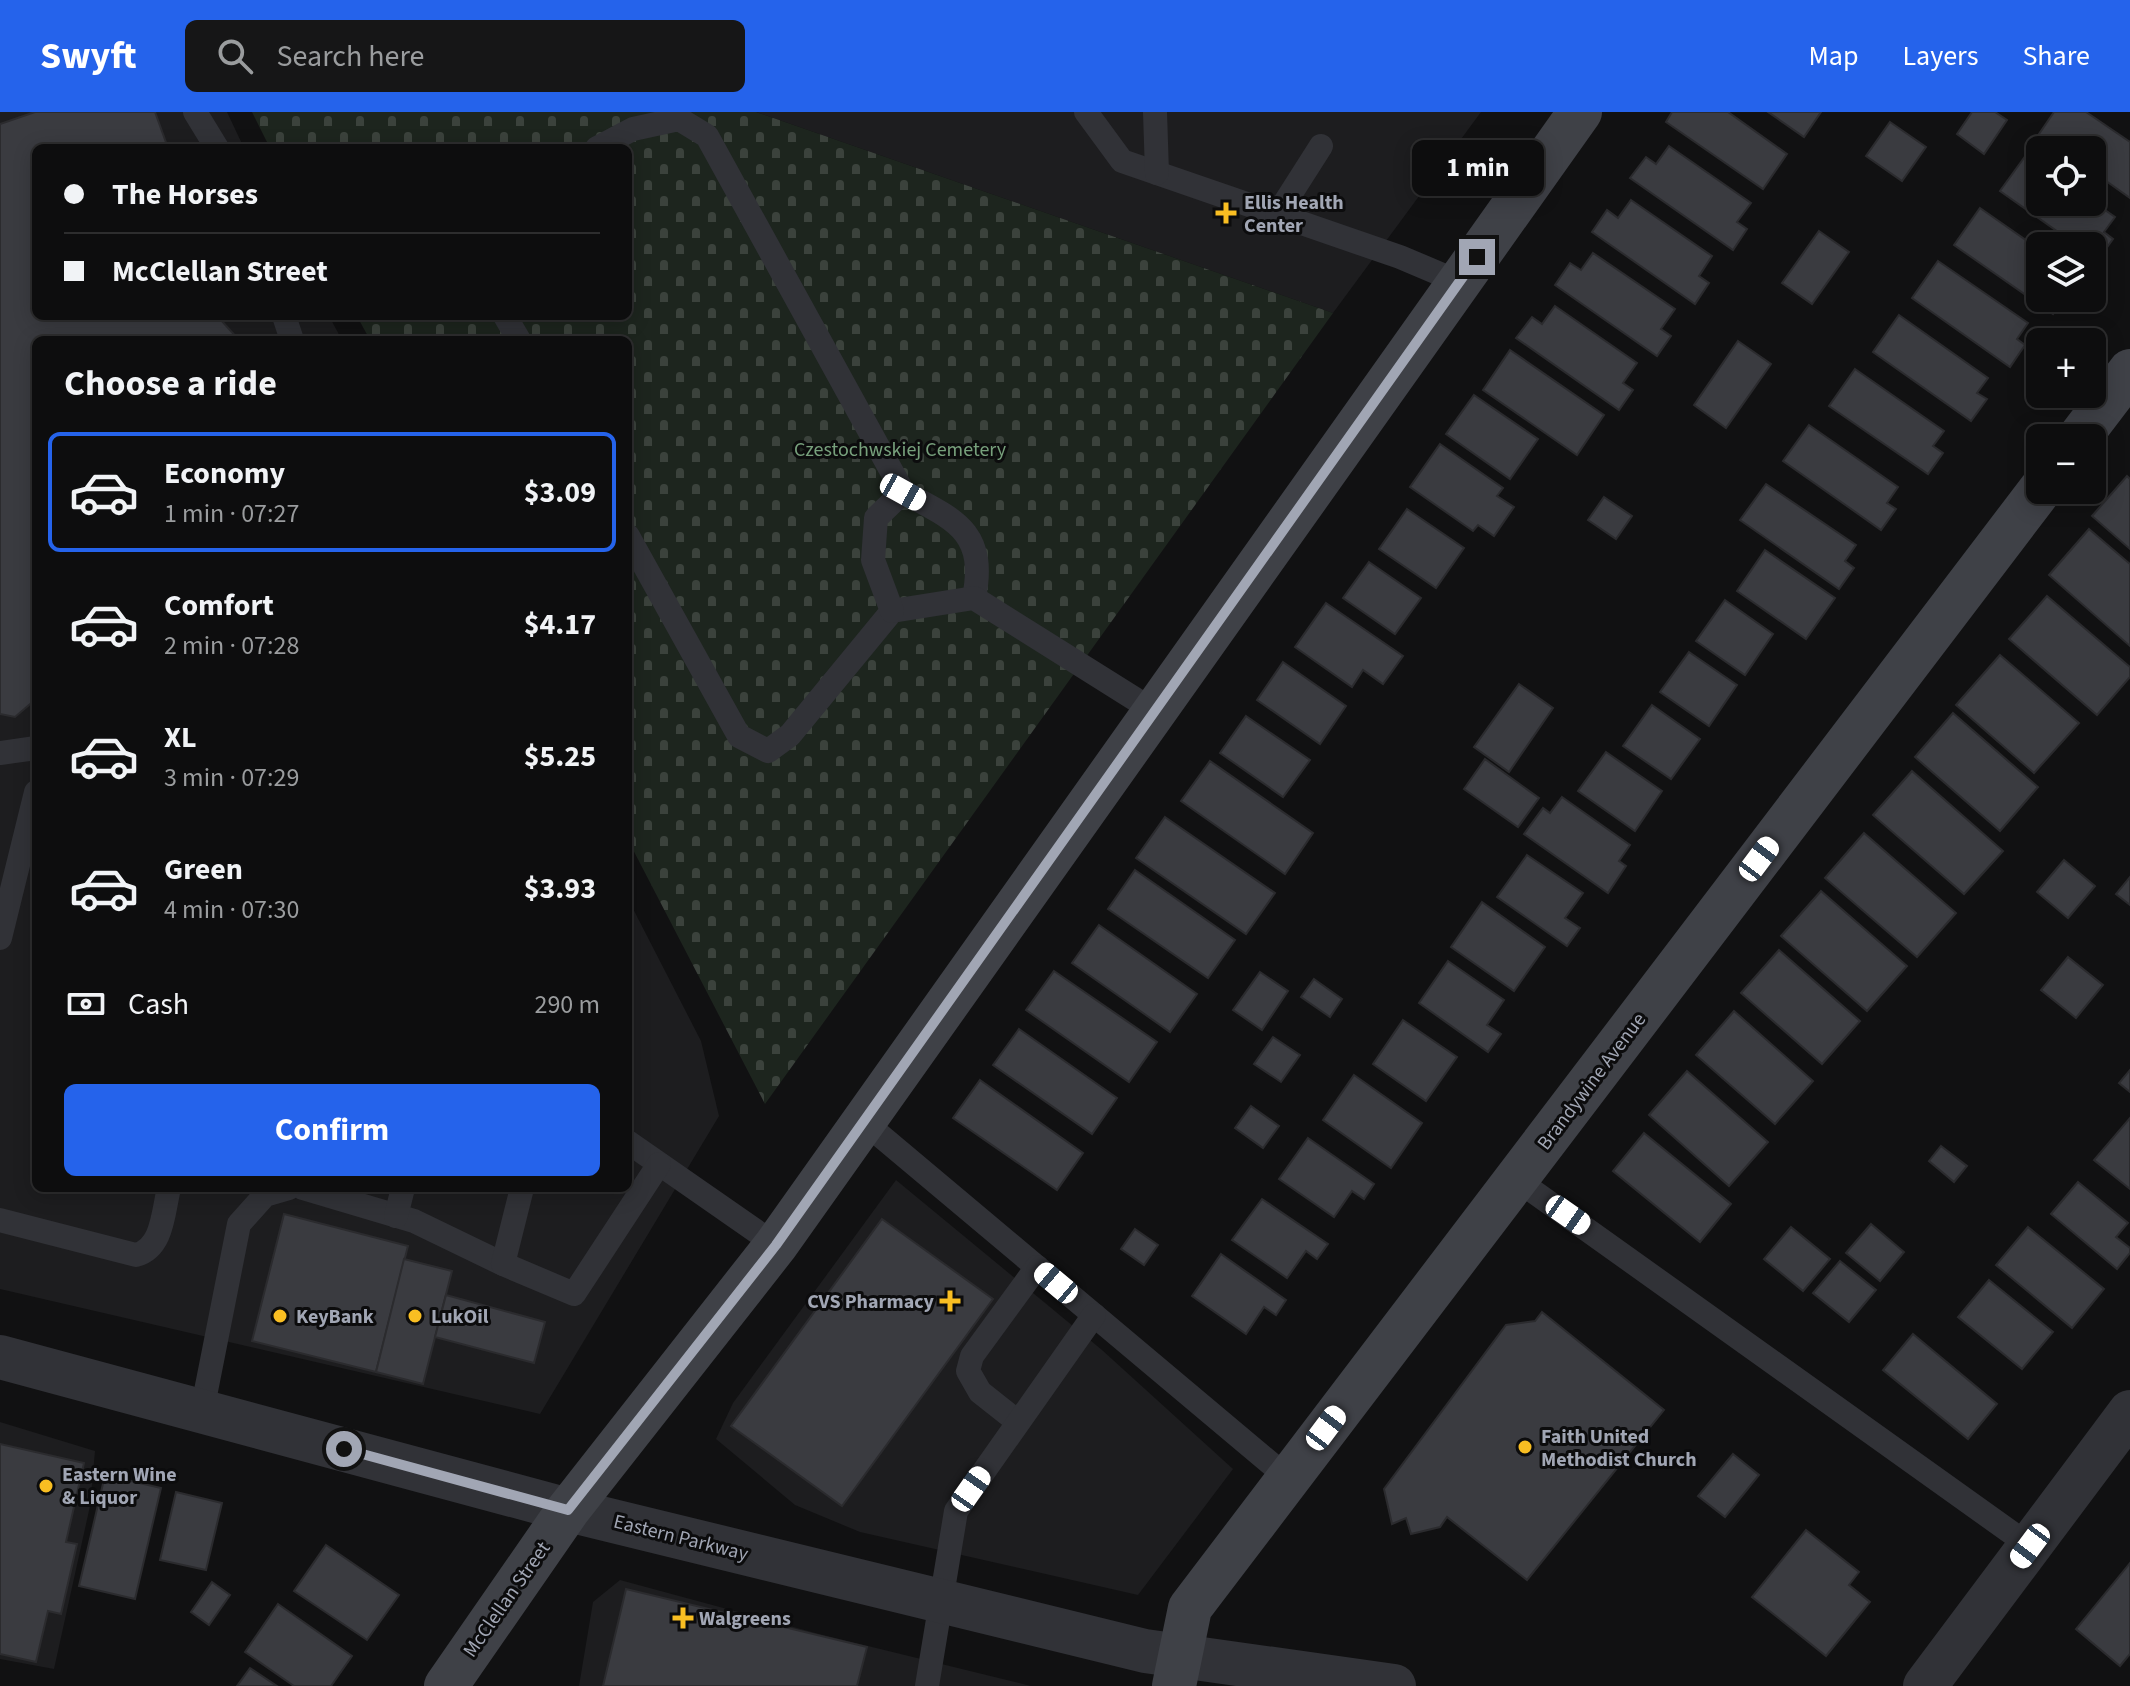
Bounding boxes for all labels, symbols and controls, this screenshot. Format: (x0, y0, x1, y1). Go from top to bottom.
search box (185, 20, 745, 92)
text: Swyft (40, 29, 137, 83)
icon: search (213, 34, 257, 78)
text: Search here (277, 35, 424, 78)
text: Map (1808, 36, 1858, 76)
text: Layers (1902, 36, 1978, 76)
text: Share (2022, 36, 2090, 76)
map controls (2026, 136, 2106, 504)
button: locate (2026, 136, 2106, 216)
callout: 1 min (1411, 141, 1543, 197)
text: 1 min (1446, 149, 1510, 186)
text: The Horses (112, 173, 258, 216)
place label: Ellis Health Center (1244, 189, 1344, 240)
marker: Ellis Health Center (1215, 202, 1237, 224)
button: layers (2026, 232, 2106, 312)
route end (1459, 239, 1495, 275)
text: McClellan Street (112, 250, 328, 293)
button: + (2026, 328, 2106, 408)
text: Choose a ride (64, 358, 277, 409)
button: − (2026, 424, 2106, 504)
park label: Czestochwskiej Cemetery (794, 436, 1007, 464)
text: Economy (164, 452, 285, 495)
icon: car (68, 456, 140, 528)
car (876, 470, 930, 514)
text: $3.09 (524, 471, 596, 514)
text: 1 min · 07:27 (164, 495, 299, 532)
text: Comfort (164, 584, 274, 627)
icon: car (68, 588, 140, 660)
text: $4.17 (524, 603, 596, 646)
text: 2 min · 07:28 (164, 627, 299, 664)
text: XL (164, 716, 197, 759)
icon: car (68, 720, 140, 792)
text: $5.25 (524, 735, 596, 778)
text: 3 min · 07:29 (164, 759, 299, 796)
car (1735, 833, 1783, 885)
text: Green (164, 848, 243, 891)
icon: car (68, 852, 140, 924)
text: $3.93 (524, 867, 596, 910)
text: 4 min · 07:30 (164, 891, 299, 928)
icon: cash (64, 982, 108, 1026)
text: Cash (128, 983, 189, 1026)
text: 290 m (534, 986, 600, 1023)
street label: Brandywine Avenue (1531, 1007, 1653, 1156)
button: Confirm (64, 1084, 600, 1176)
car (1541, 1191, 1595, 1239)
car (1030, 1258, 1082, 1308)
place label: CVS Pharmacy (807, 1288, 935, 1316)
marker: CVS Pharmacy (941, 1292, 959, 1310)
place label: KeyBank (296, 1303, 374, 1331)
place label: LukOil (431, 1303, 489, 1331)
marker: KeyBank (271, 1307, 289, 1325)
marker: LukOil (406, 1307, 424, 1325)
car (1302, 1402, 1350, 1454)
place label: Faith United Methodist Church (1541, 1423, 1697, 1474)
route start (326, 1431, 362, 1467)
marker: Faith United Methodist Church (1516, 1438, 1534, 1456)
place label: Eastern Wine & Liquor (62, 1461, 177, 1512)
car (947, 1462, 995, 1516)
marker: Eastern Wine & Liquor (37, 1477, 55, 1495)
street label: Eastern Parkway (610, 1508, 752, 1568)
car (2006, 1520, 2054, 1572)
street label: McClellan Street (457, 1536, 557, 1663)
place label: Walgreens (699, 1605, 791, 1633)
marker: Walgreens (674, 1609, 692, 1627)

